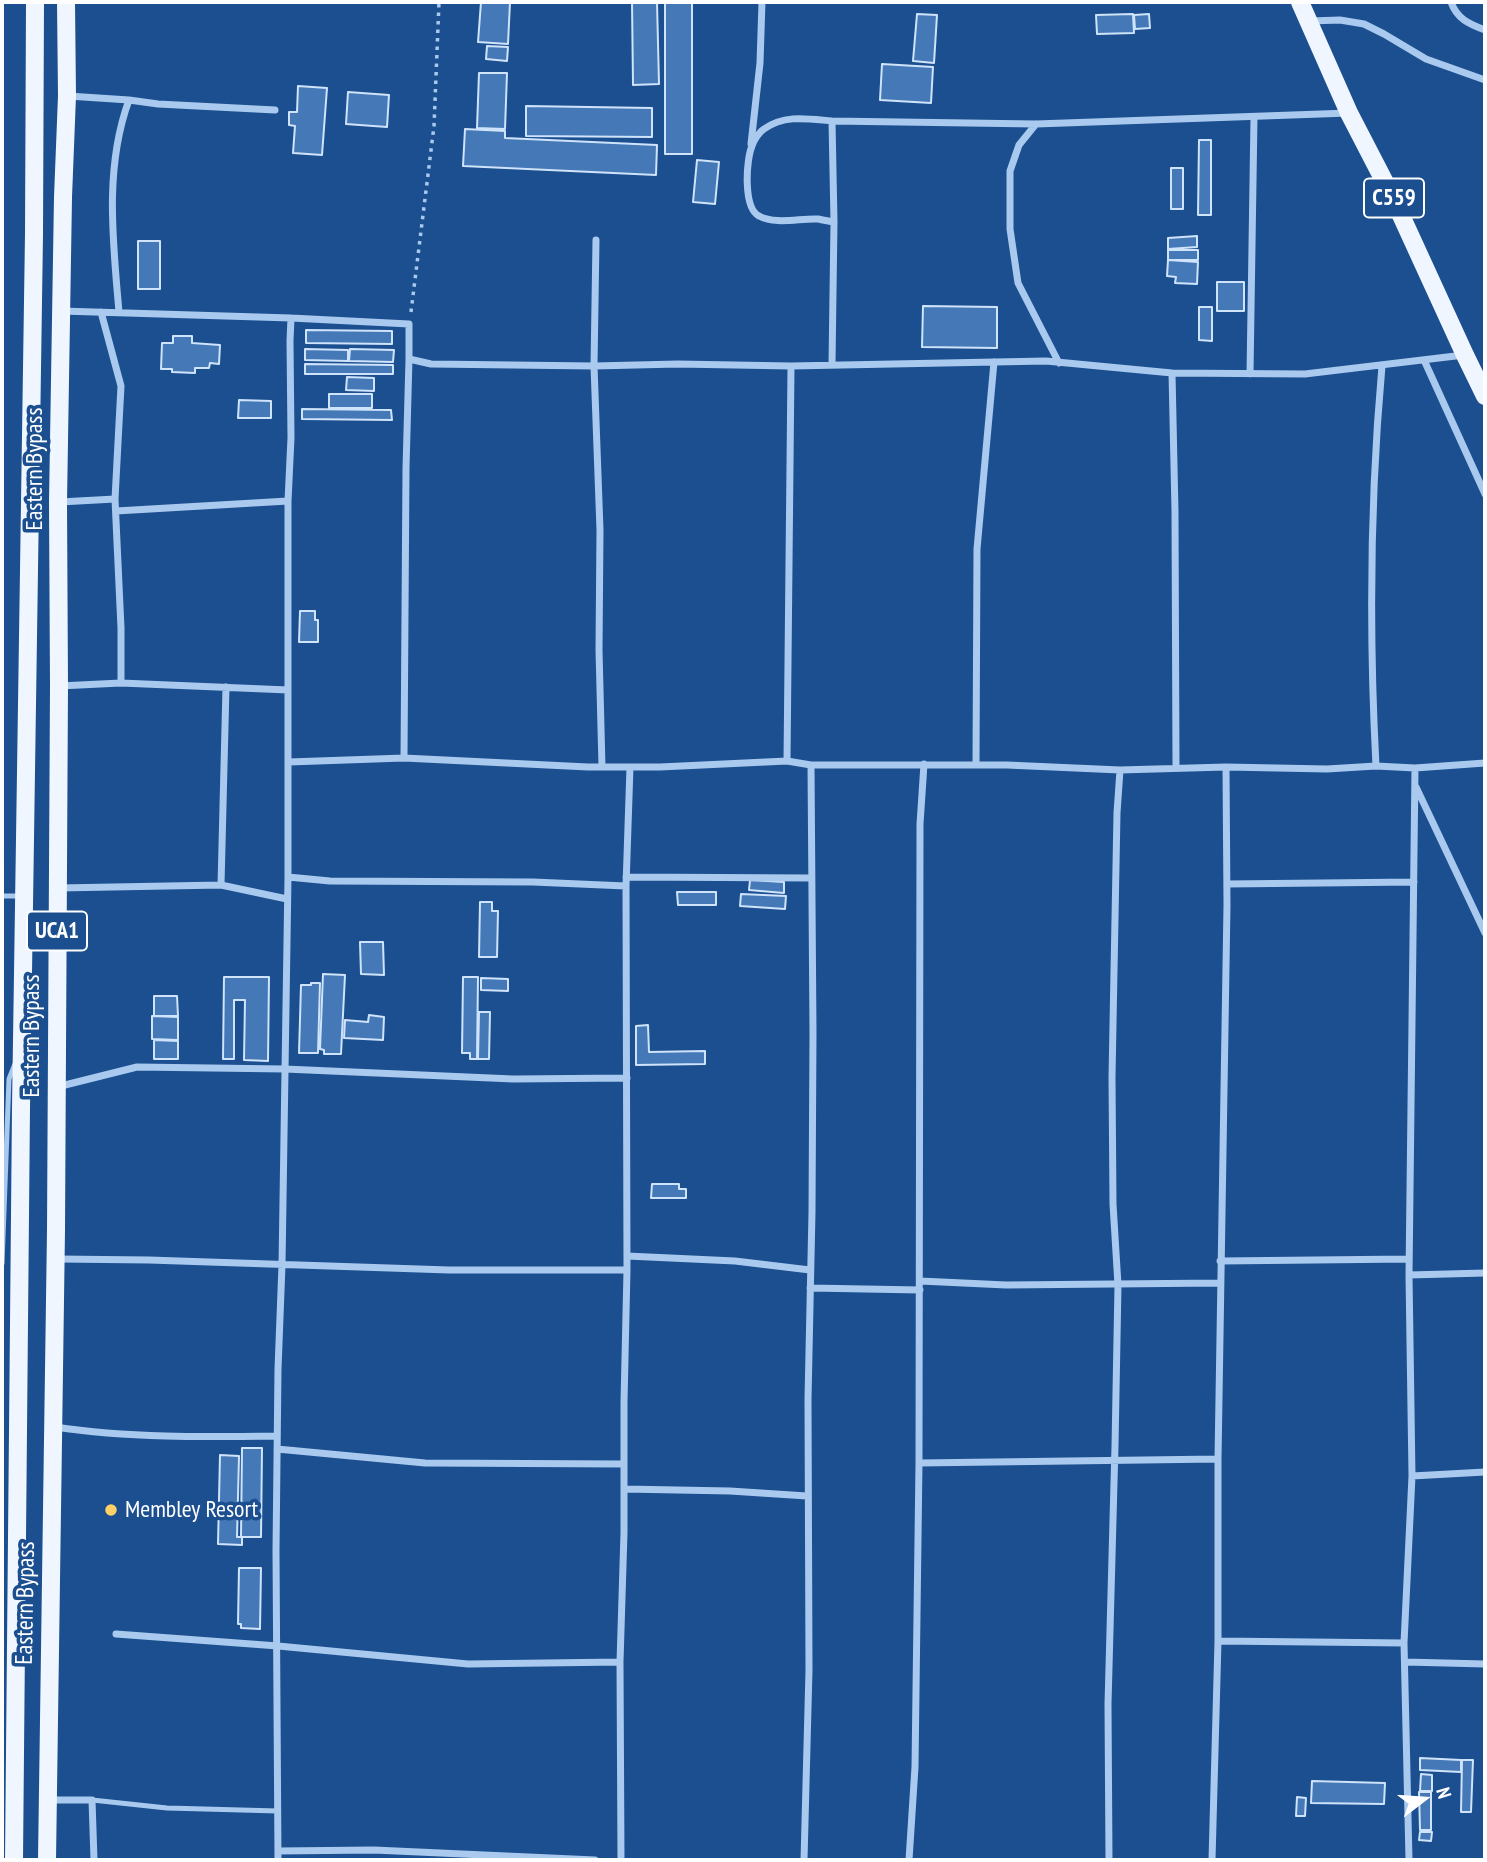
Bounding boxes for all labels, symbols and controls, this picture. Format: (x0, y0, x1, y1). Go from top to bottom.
road number: C559 (1364, 178, 1424, 218)
street label: Eastern Bypass (21, 407, 49, 531)
road number: UCA1 (27, 912, 87, 950)
street label: Eastern Bypass (18, 974, 46, 1098)
place label: Membley Resort (125, 1496, 258, 1524)
marker: Membley Resort (103, 1502, 119, 1518)
street label: Eastern Bypass (11, 1541, 41, 1665)
north arrow (1389, 1764, 1459, 1834)
text: N (1431, 1784, 1457, 1801)

